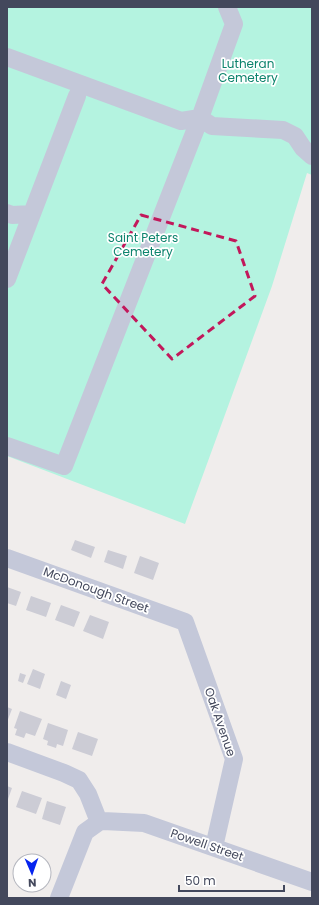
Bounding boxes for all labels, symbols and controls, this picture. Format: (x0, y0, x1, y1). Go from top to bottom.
park label: Lutheran Cemetery (218, 55, 278, 86)
park label: Saint Peters Cemetery (108, 229, 178, 260)
street label: McDonough Street (41, 563, 151, 616)
street label: Oak Avenue (201, 685, 240, 759)
street label: Powell Street (168, 824, 246, 865)
north arrow (12, 853, 52, 893)
scale bar (179, 867, 284, 893)
text: 50 m (185, 872, 216, 889)
text: N (28, 875, 37, 891)

